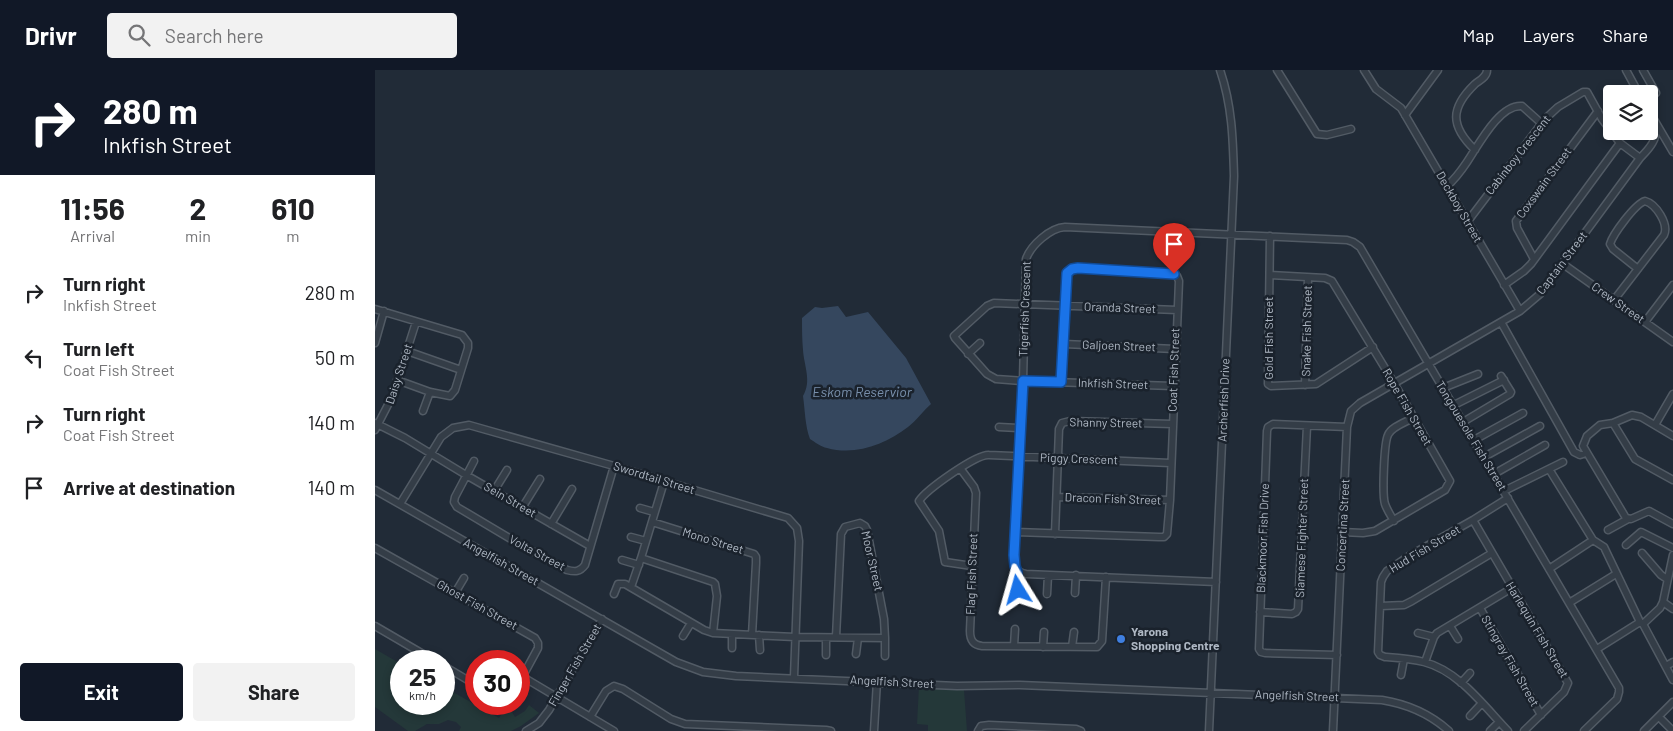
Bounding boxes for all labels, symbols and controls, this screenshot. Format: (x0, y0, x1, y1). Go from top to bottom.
search box (107, 13, 457, 58)
text: Drivr (25, 21, 77, 50)
icon: search (125, 21, 153, 49)
text: Search here (165, 24, 264, 47)
text: Map (1462, 24, 1494, 46)
text: Layers (1522, 24, 1575, 46)
text: Share (1603, 24, 1648, 46)
map controls (1603, 85, 1658, 140)
button: layers (1603, 85, 1658, 140)
text: 280 m (103, 89, 198, 131)
icon: right (20, 90, 85, 155)
street label: Cabinboy Crescent (1482, 112, 1553, 197)
text: Inkfish Street (103, 131, 232, 157)
street label: Coxswain Street (1513, 144, 1574, 221)
street label: Deckboy Street (1434, 169, 1486, 244)
text: 11:56 (60, 190, 125, 226)
text: 2 (190, 190, 206, 226)
text: 610 (271, 190, 315, 226)
pin (1153, 223, 1195, 274)
text: Arrival (70, 226, 115, 245)
text: min (185, 226, 211, 245)
text: m (286, 226, 300, 245)
street label: Captain Street (1533, 228, 1589, 297)
icon: arrive (1160, 230, 1188, 258)
street label: Tigerfish Crescent (1015, 261, 1033, 357)
text: Turn right (63, 272, 145, 295)
icon: right (20, 279, 48, 307)
street label: Crew Street (1589, 279, 1648, 326)
text: 280 m (305, 281, 355, 304)
street label: Snake Fish Street (1298, 285, 1314, 377)
text: Inkfish Street (63, 295, 157, 314)
street label: Gold Fish Street (1261, 297, 1275, 379)
street label: Oranda Street (1084, 299, 1156, 315)
street label: Coat Fish Street (1165, 328, 1181, 412)
text: Turn left (63, 337, 134, 360)
street label: Galjoen Street (1082, 337, 1156, 353)
street label: Daisy Street (382, 342, 414, 406)
icon: left (20, 344, 48, 372)
text: 50 m (315, 346, 355, 369)
street label: Archerfish Drive (1215, 358, 1231, 442)
text: Coat Fish Street (63, 360, 175, 379)
street label: Rope Fish Street (1380, 366, 1436, 447)
street label: Inkfish Street (1078, 375, 1148, 391)
street label: Tongouesole Fish Street (1433, 378, 1510, 493)
water label: Eskom Reservior (812, 383, 913, 400)
text: Turn right (63, 402, 145, 425)
icon: right (20, 409, 48, 437)
text: 140 m (308, 411, 355, 434)
street label: Shanny Street (1069, 414, 1143, 430)
text: Coat Fish Street (63, 425, 175, 444)
street label: Piggy Crescent (1040, 450, 1118, 466)
street label: Swordtail Street (612, 458, 697, 496)
icon: arrive (20, 474, 48, 502)
text: Arrive at destination (63, 476, 235, 499)
text: 140 m (308, 476, 355, 499)
street label: Siamese Fighter Street (1292, 478, 1310, 598)
street label: Concertina Street (1333, 478, 1351, 572)
street label: Sein Street (482, 479, 539, 520)
street label: Blackmoor Fish Drive (1253, 483, 1271, 593)
street label: Dracon Fish Street (1064, 489, 1162, 507)
street label: Hud Fish Street (1386, 521, 1463, 575)
street label: Mono Street (681, 524, 746, 556)
street label: Moor Street (859, 529, 887, 592)
street label: Volta Street (507, 532, 568, 573)
street label: Flag Fish Street (963, 533, 979, 615)
street label: Angelfish Street (461, 535, 542, 588)
position arrow (991, 563, 1043, 615)
street label: Ghost Fish Street (435, 576, 520, 632)
street label: Harlequin Fish Street (1504, 579, 1572, 680)
street label: Stingray Fish Street (1479, 612, 1543, 709)
street label: Finger Fish Street (545, 621, 604, 708)
place label: Yarona Shopping Centre (1131, 624, 1220, 652)
marker: Yarona Shopping Centre (1115, 633, 1127, 645)
speed limit sign: 30 (465, 650, 530, 715)
text: 25 (409, 661, 436, 691)
button: Exit (20, 663, 183, 721)
button: Share (193, 663, 355, 721)
street label: Angelfish Street (850, 672, 934, 690)
street label: Angelfish Street (1255, 687, 1339, 703)
text: km/h (409, 688, 436, 702)

